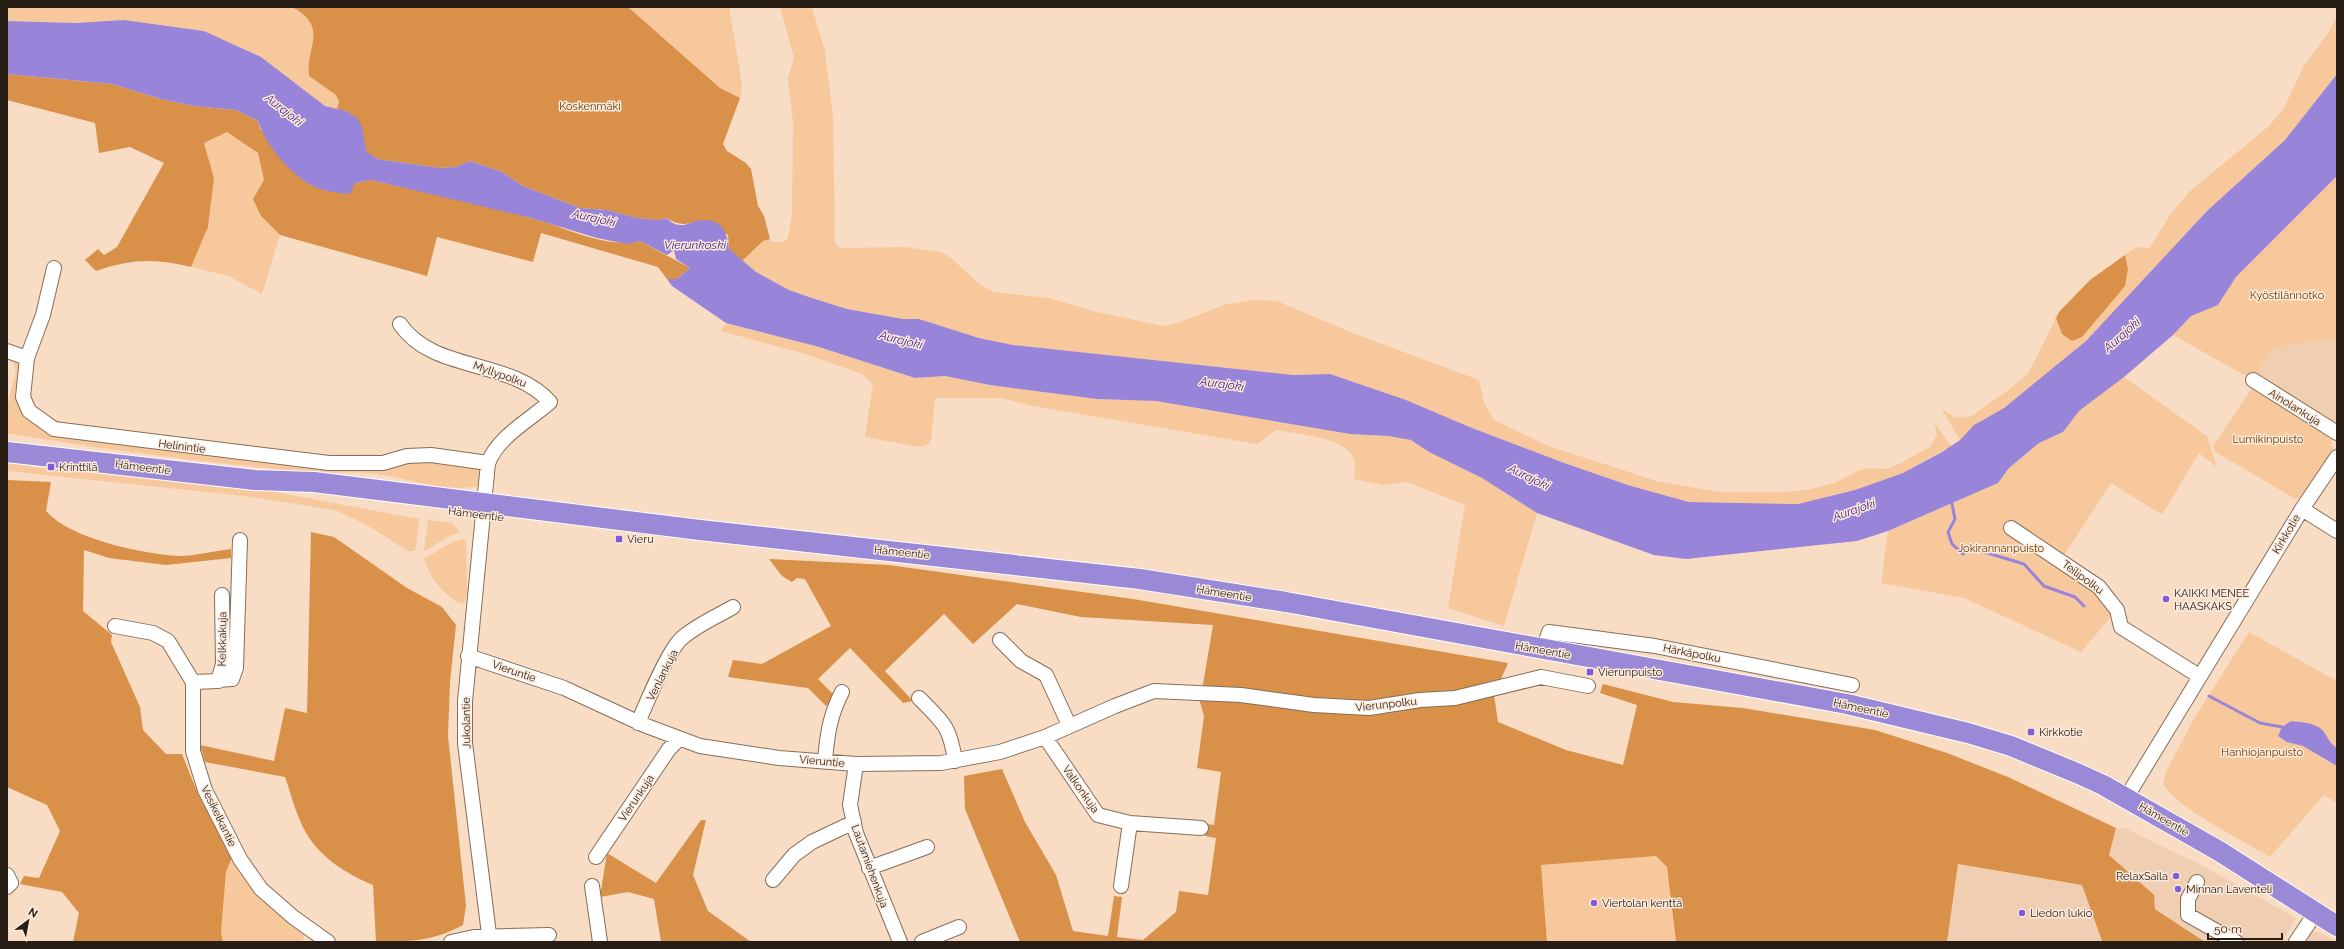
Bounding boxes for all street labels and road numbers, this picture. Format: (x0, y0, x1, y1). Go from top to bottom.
street label: Myllypolku (471, 359, 528, 390)
street label: Ainolankuja (2266, 386, 2323, 429)
street label: Helinintie (158, 437, 207, 456)
street label: Hämeentie (114, 458, 172, 477)
street label: Hämeentie (447, 505, 505, 524)
street label: Kirkkotie (2270, 512, 2304, 556)
street label: Hämeentie (873, 543, 931, 562)
street label: Teilipolku (2059, 558, 2106, 597)
street label: Hämeentie (1195, 583, 1253, 604)
street label: Kelkkakuja (216, 612, 229, 666)
street label: Hämeentie (1514, 639, 1572, 662)
street label: Härkäpolku (1662, 642, 1722, 665)
street label: Venlankuja (644, 647, 681, 703)
street label: Vieruntie (490, 658, 538, 685)
street label: Vierunpolku (1355, 695, 1417, 714)
street label: Jukolantie (460, 696, 473, 749)
street label: Hämeentie (1832, 696, 1890, 721)
street label: Vieruntie (799, 753, 846, 770)
street label: Valkonkuja (1059, 763, 1102, 816)
street label: Vierunkuja (616, 772, 657, 824)
street label: Vesikelkantie (198, 783, 239, 849)
street label: Hämeentie (2136, 800, 2192, 839)
street label: Lautamiehenkuja (848, 823, 891, 910)

